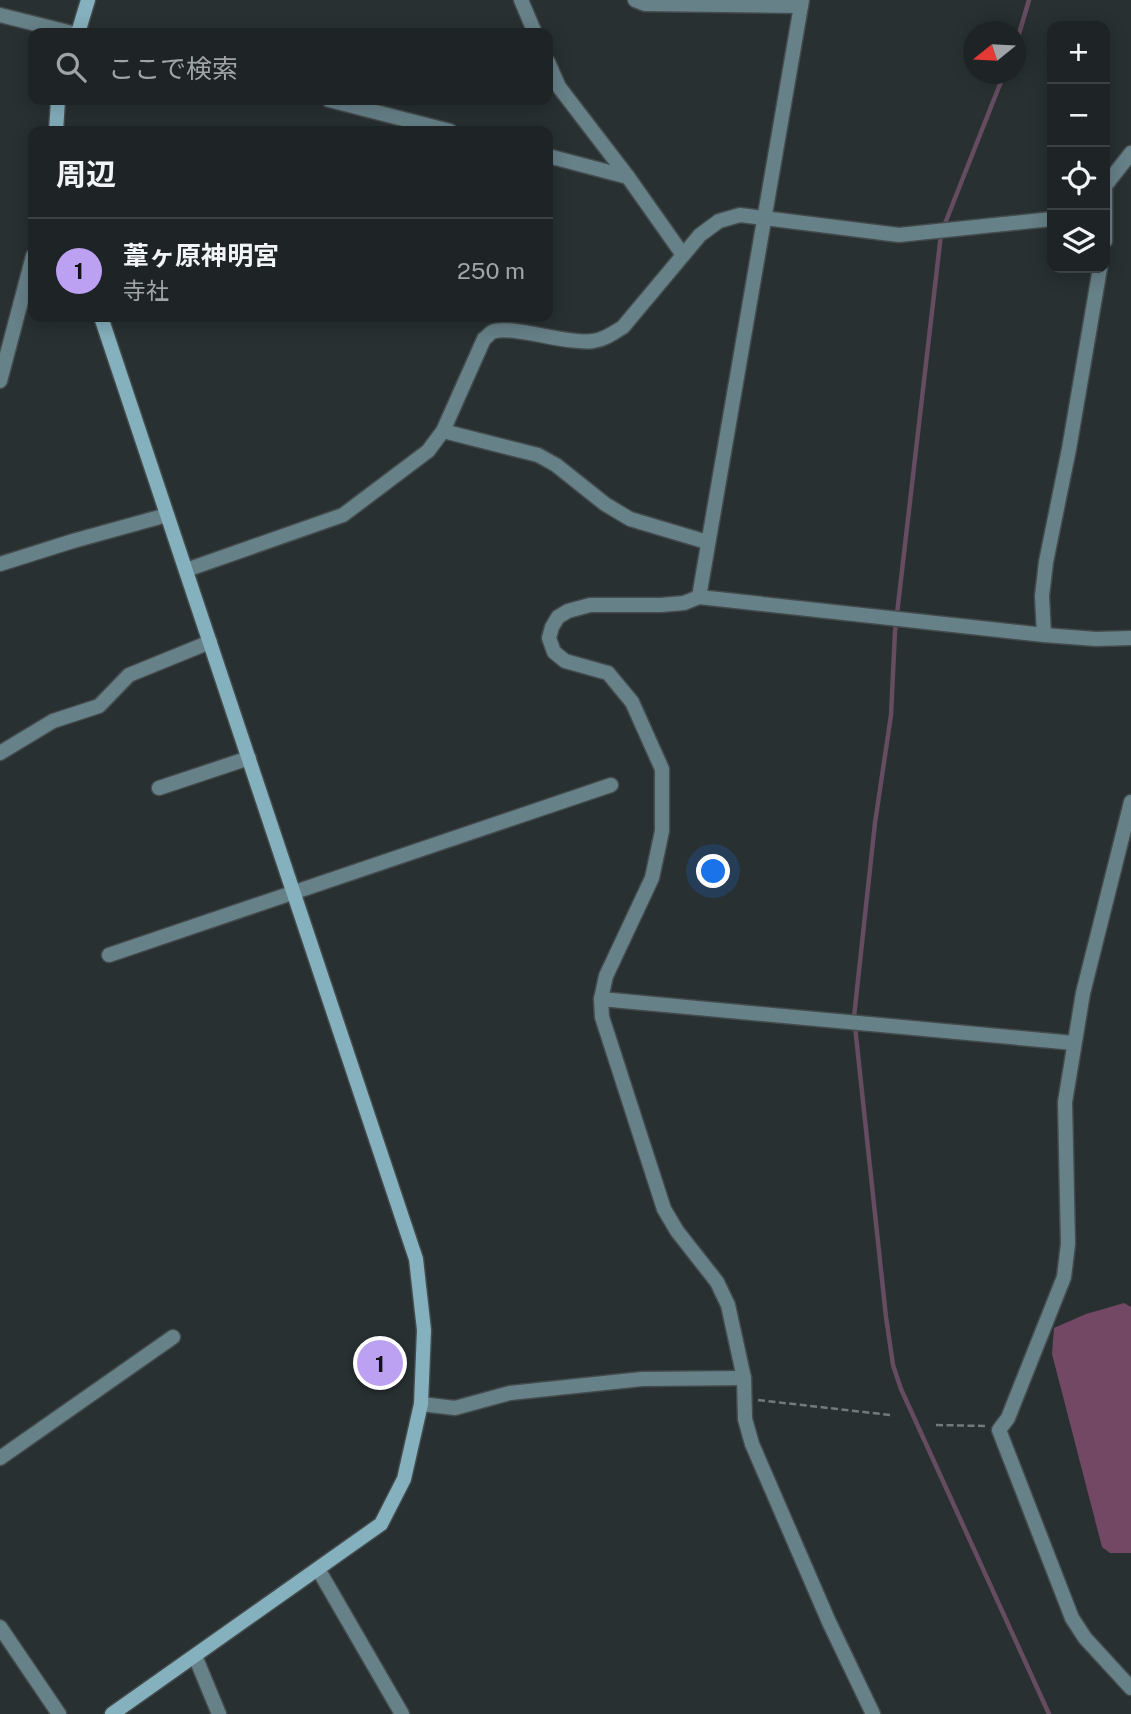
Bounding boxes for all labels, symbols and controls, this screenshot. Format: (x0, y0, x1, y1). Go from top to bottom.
north arrow (963, 21, 1026, 84)
map controls (1047, 21, 1110, 273)
button: + (1047, 21, 1110, 84)
search box (28, 28, 553, 105)
icon: search (52, 48, 90, 86)
text: ここで検索 (108, 53, 238, 84)
button: − (1047, 84, 1110, 147)
button: locate (1047, 147, 1110, 210)
text: 周辺 (56, 156, 116, 192)
button: layers (1047, 210, 1110, 273)
text: 葦ヶ原神明宮 (123, 240, 279, 271)
text: 1 (74, 257, 84, 284)
text: 250 m (457, 257, 525, 284)
text: 寺社 (123, 277, 169, 304)
your location (696, 854, 730, 888)
pin: 1 (357, 1337, 403, 1389)

